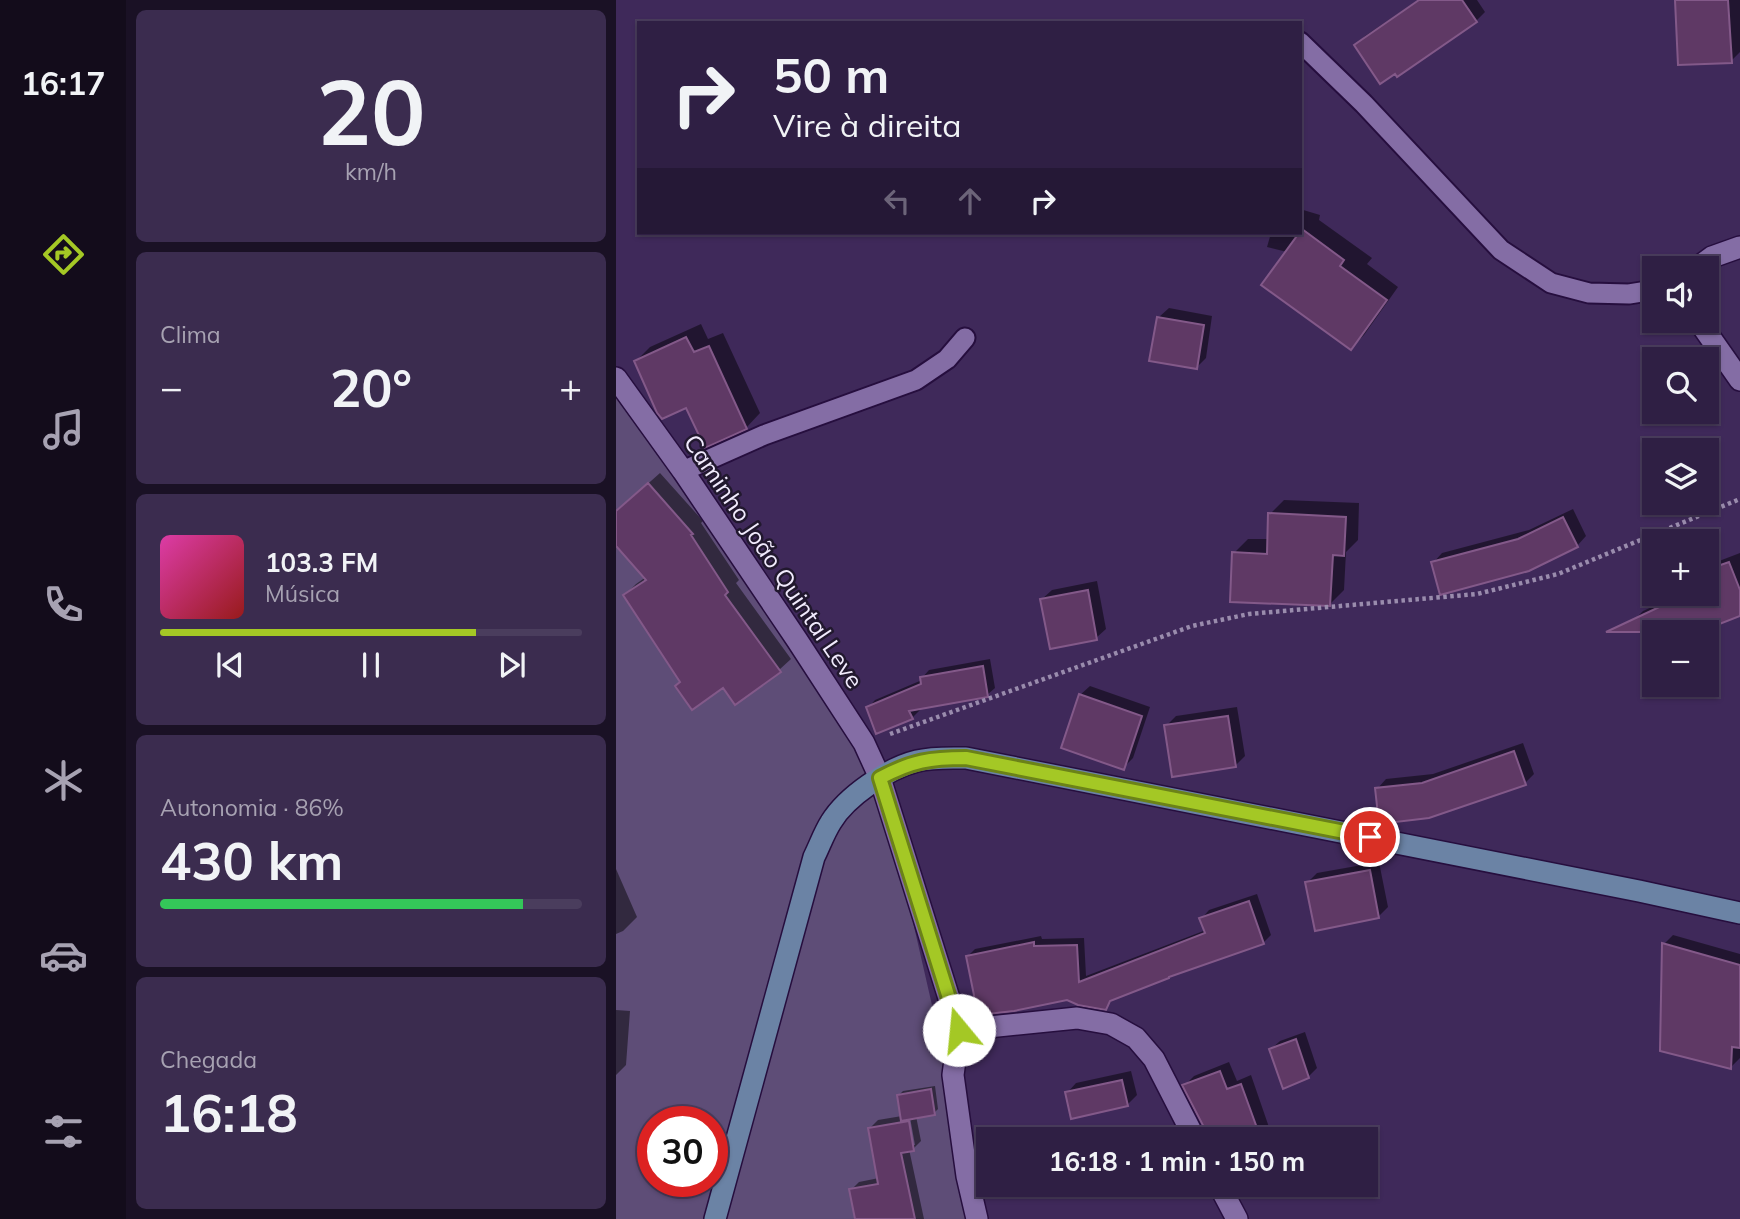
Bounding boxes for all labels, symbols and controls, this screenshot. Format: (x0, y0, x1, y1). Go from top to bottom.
text: 50 m (773, 44, 889, 105)
icon: right (658, 49, 749, 140)
text: 20 (316, 54, 426, 168)
text: 16:17 (21, 63, 105, 103)
text: Vire à direita (773, 105, 961, 145)
text: km/h (345, 157, 397, 186)
icon: left (878, 182, 916, 220)
icon: ahead (951, 182, 989, 220)
icon: right (1024, 182, 1062, 220)
icon: directions (39, 230, 88, 279)
map controls (1642, 256, 1719, 697)
button: sound (1642, 256, 1719, 333)
text: Clima (160, 320, 221, 349)
button: search (1642, 347, 1719, 424)
text: 20° (330, 355, 412, 420)
text: − (160, 363, 183, 411)
text: + (559, 363, 582, 411)
icon: music (39, 405, 88, 454)
street label: Caminho João Quintal Leve (678, 428, 870, 694)
button: layers (1642, 438, 1719, 515)
button: + (1642, 529, 1719, 606)
text: 103.3 FM (265, 546, 378, 579)
text: Música (265, 579, 340, 608)
icon: phone (39, 580, 88, 629)
button: − (1642, 620, 1719, 697)
icon: previous (211, 646, 249, 684)
icon: pause (352, 646, 390, 684)
icon: next (493, 646, 531, 684)
icon: climate (39, 756, 88, 805)
text: Autonomia · 86% (160, 793, 344, 822)
pin (1340, 807, 1400, 867)
icon: arrive (1351, 818, 1389, 856)
text: 430 km (160, 828, 343, 893)
icon: car (39, 931, 88, 980)
position arrow (922, 993, 996, 1067)
text: Chegada (160, 1045, 257, 1074)
text: 16:18 (160, 1080, 298, 1145)
speed limit sign: 30 (637, 1106, 728, 1197)
icon: filters (39, 1107, 88, 1156)
text: 16:18 · 1 min · 150 m (1049, 1145, 1305, 1178)

